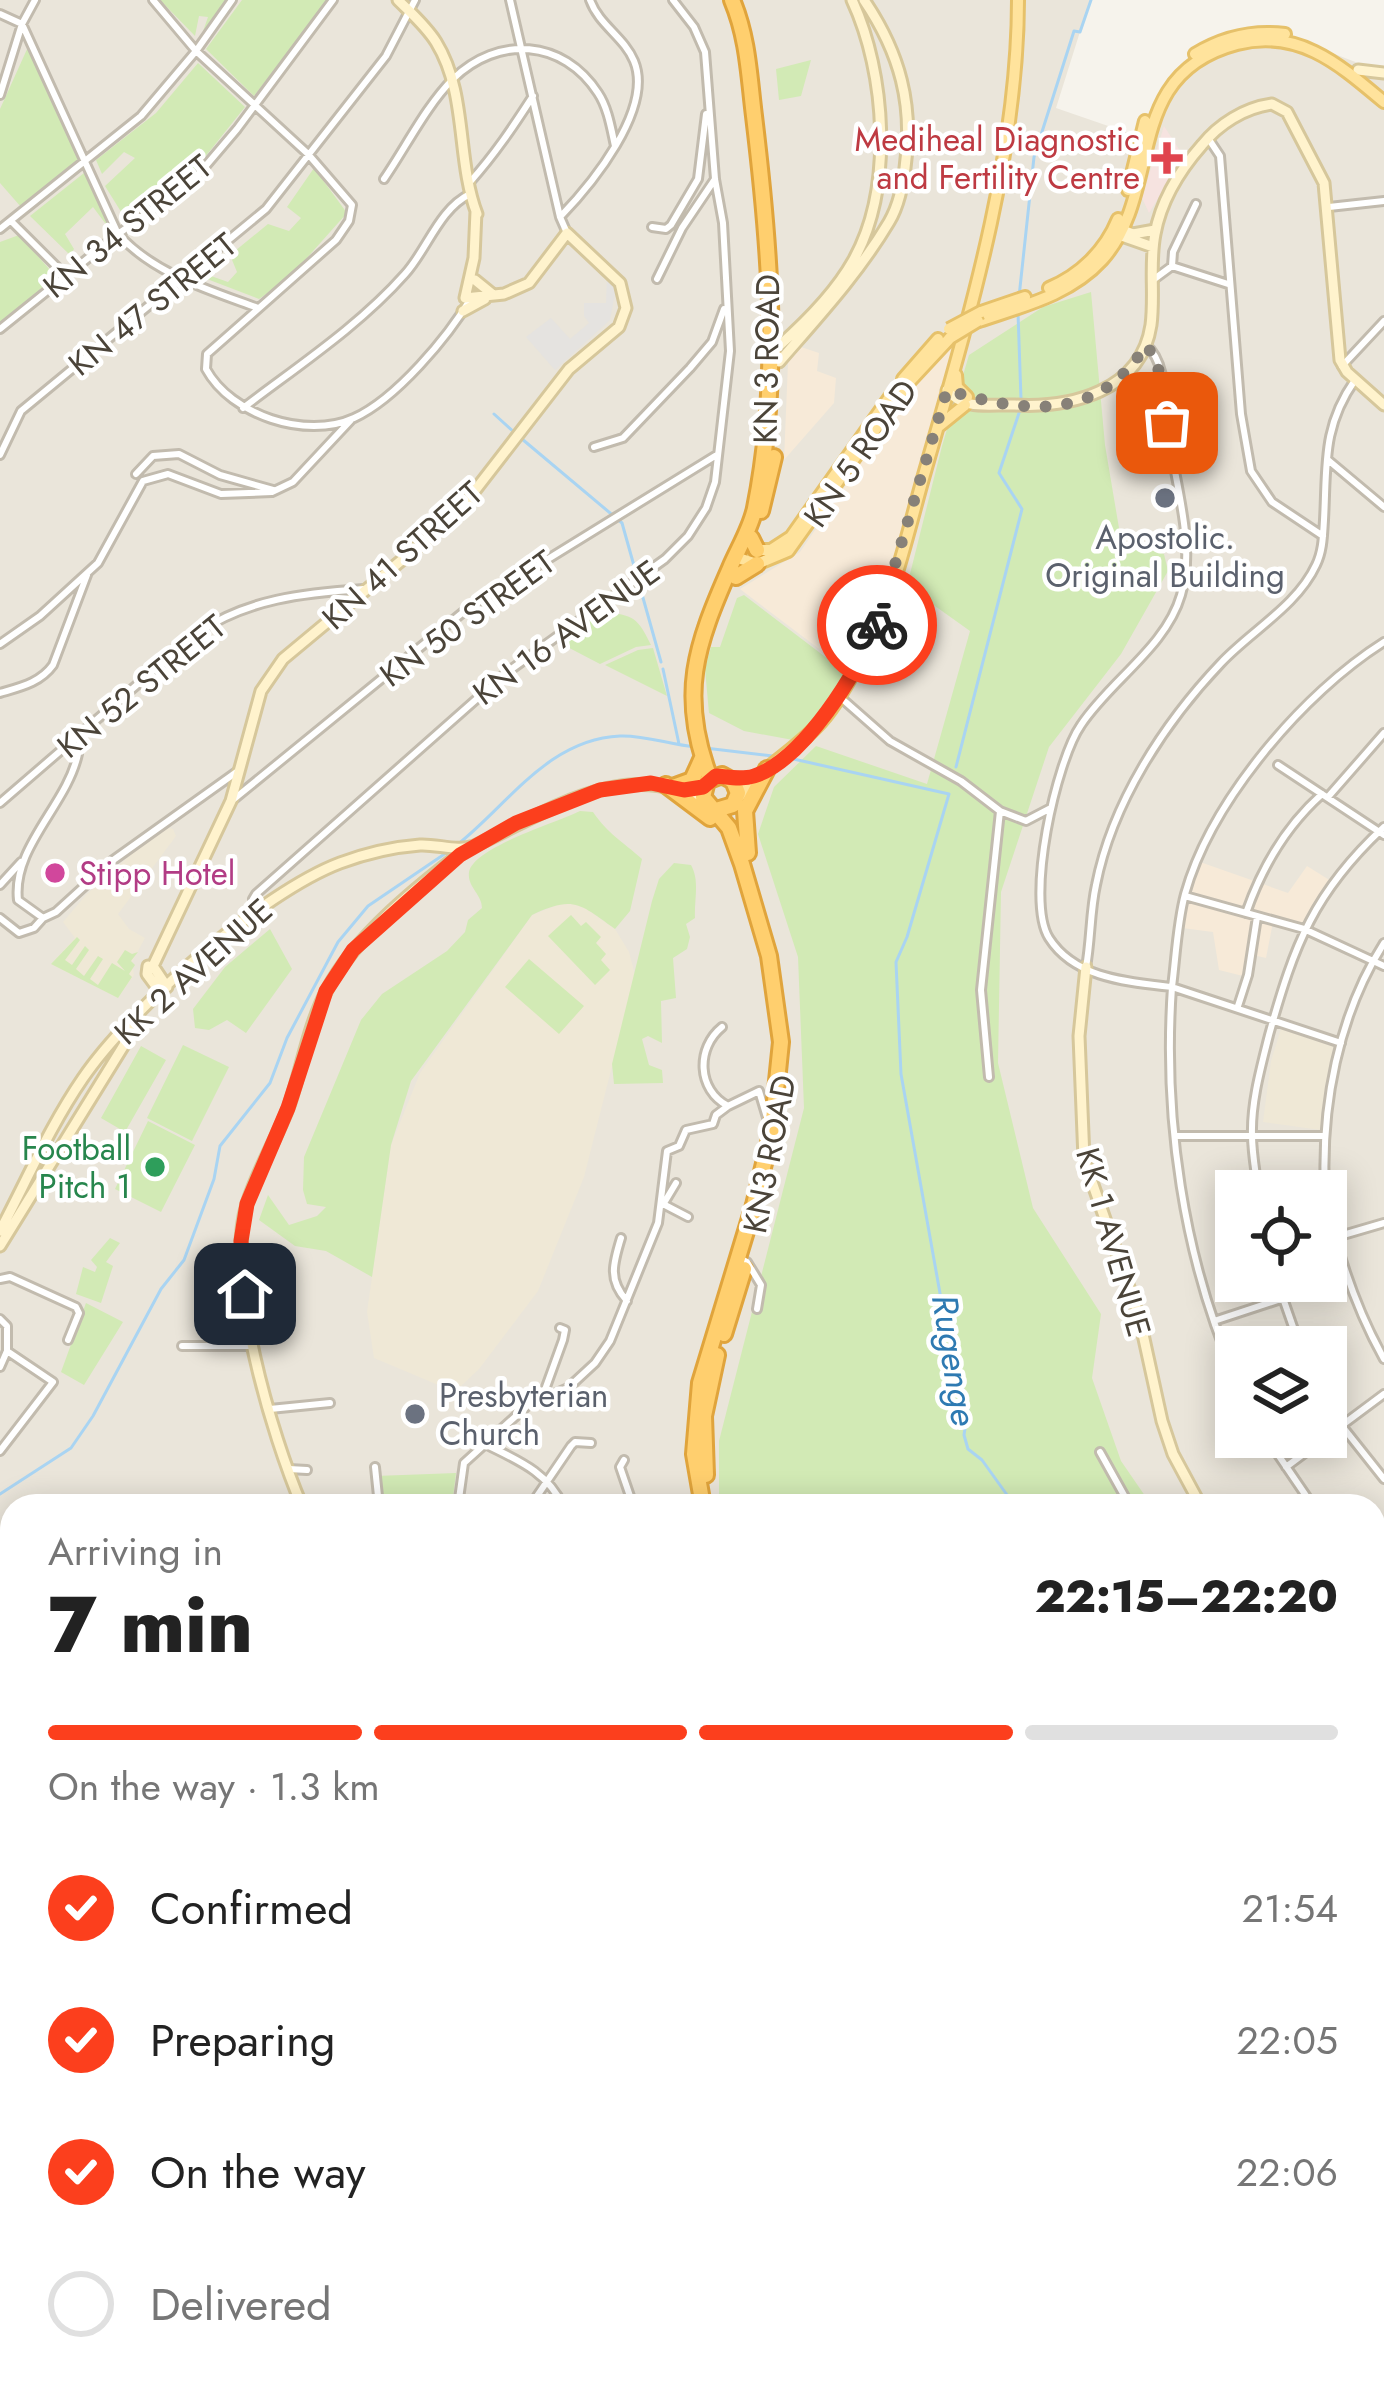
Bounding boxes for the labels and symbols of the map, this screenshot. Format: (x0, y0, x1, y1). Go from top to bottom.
place label: Mediheal Diagnostic and Fertility Centre (855, 116, 1140, 201)
marker: Mediheal Diagnostic and Fertility Centre (1151, 142, 1183, 174)
street label: KN 34 STREET (33, 143, 222, 309)
street label: KN 47 STREET (58, 221, 247, 387)
street label: KN 3 ROAD (742, 274, 791, 444)
street label: KN 5 ROAD (792, 370, 929, 537)
pin (1116, 372, 1218, 474)
street label: KN 41 STREET (312, 470, 493, 640)
marker: Apostolic. Original Building (1152, 485, 1178, 511)
place label: Apostolic. Original Building (1045, 514, 1285, 599)
street label: KN 50 STREET (370, 538, 565, 698)
street label: KN 16 AVENUE (463, 549, 669, 716)
courier (817, 565, 937, 685)
street label: KN 52 STREET (47, 603, 236, 769)
place label: Stipp Hotel (79, 850, 235, 897)
marker: Stipp Hotel (42, 860, 68, 886)
street label: KK 2 AVENUE (104, 887, 283, 1055)
street label: KN3 ROAD (731, 1071, 808, 1237)
place label: Football Pitch 1 (22, 1125, 131, 1210)
street label: KK 1 AVENUE (1064, 1142, 1163, 1342)
marker: Football Pitch 1 (142, 1154, 168, 1180)
pin (194, 1243, 296, 1345)
water label: Rugenge (919, 1291, 991, 1429)
place label: Presbyterian Church (439, 1372, 608, 1457)
marker: Presbyterian Church (402, 1401, 428, 1427)

